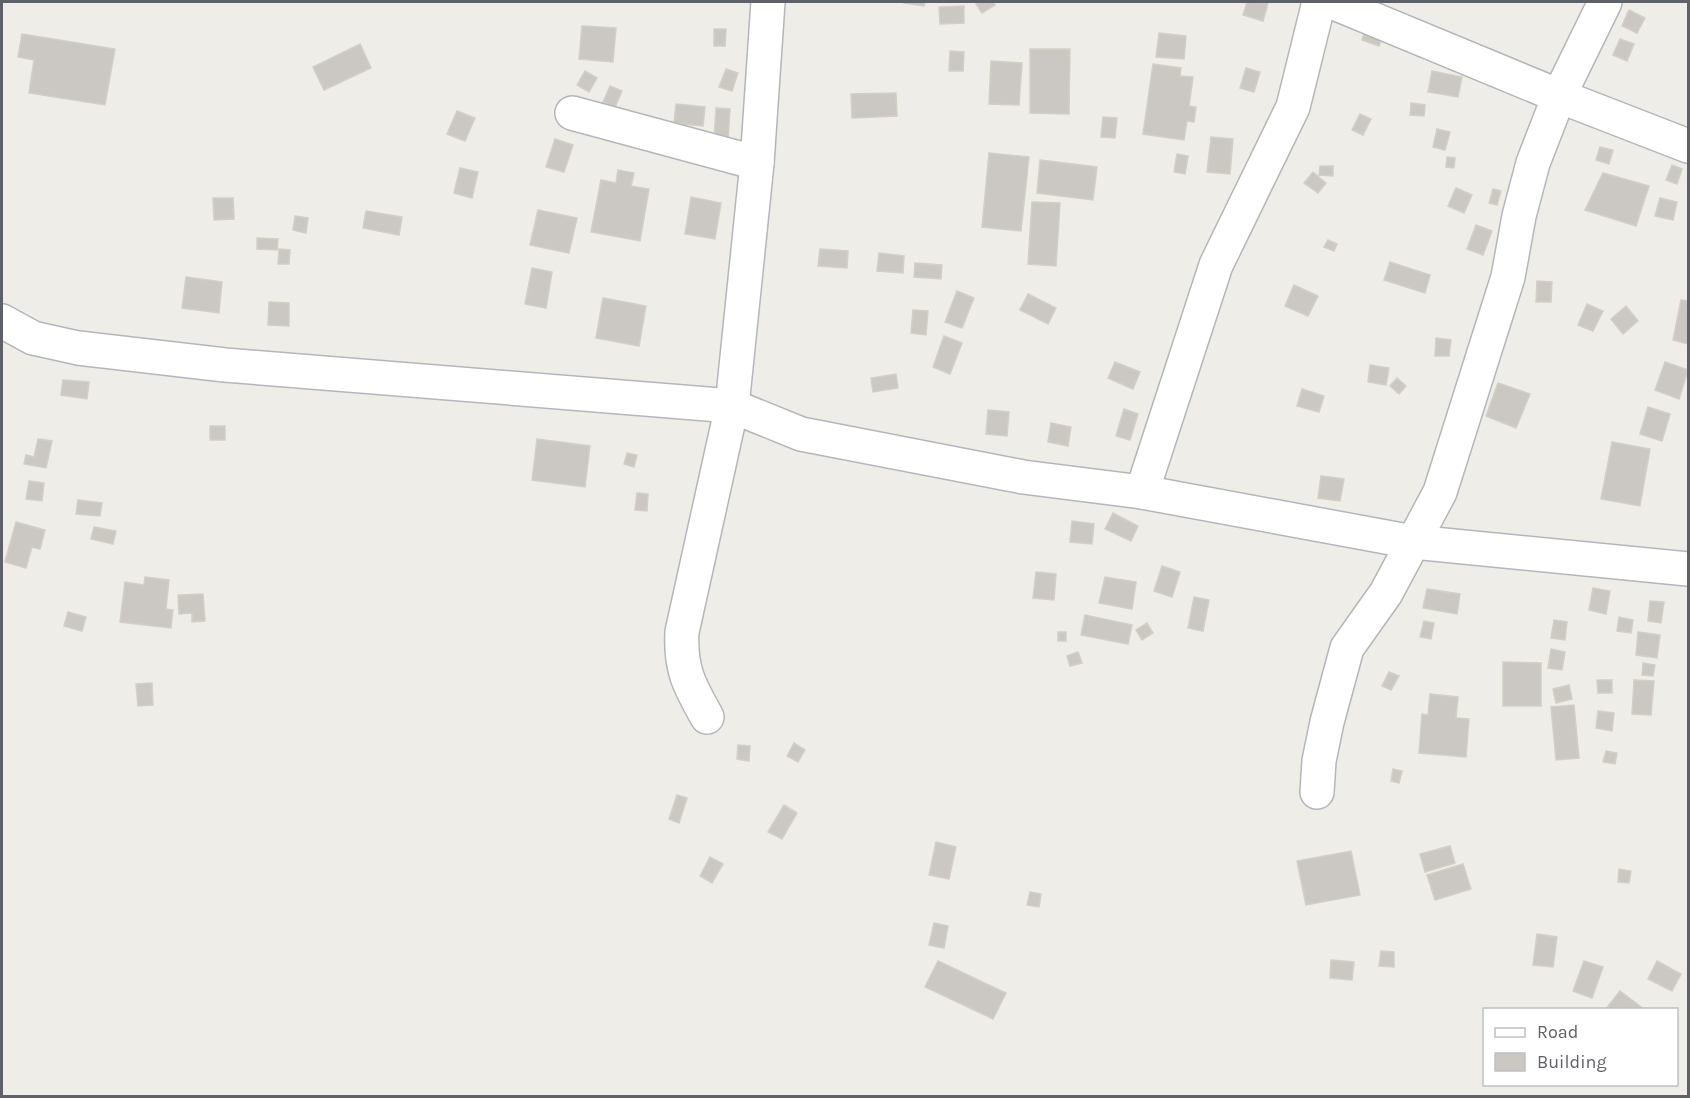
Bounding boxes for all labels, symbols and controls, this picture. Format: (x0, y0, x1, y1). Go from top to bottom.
legend (1483, 1008, 1678, 1086)
text: Road (1537, 1021, 1578, 1043)
text: Building (1537, 1051, 1607, 1073)

